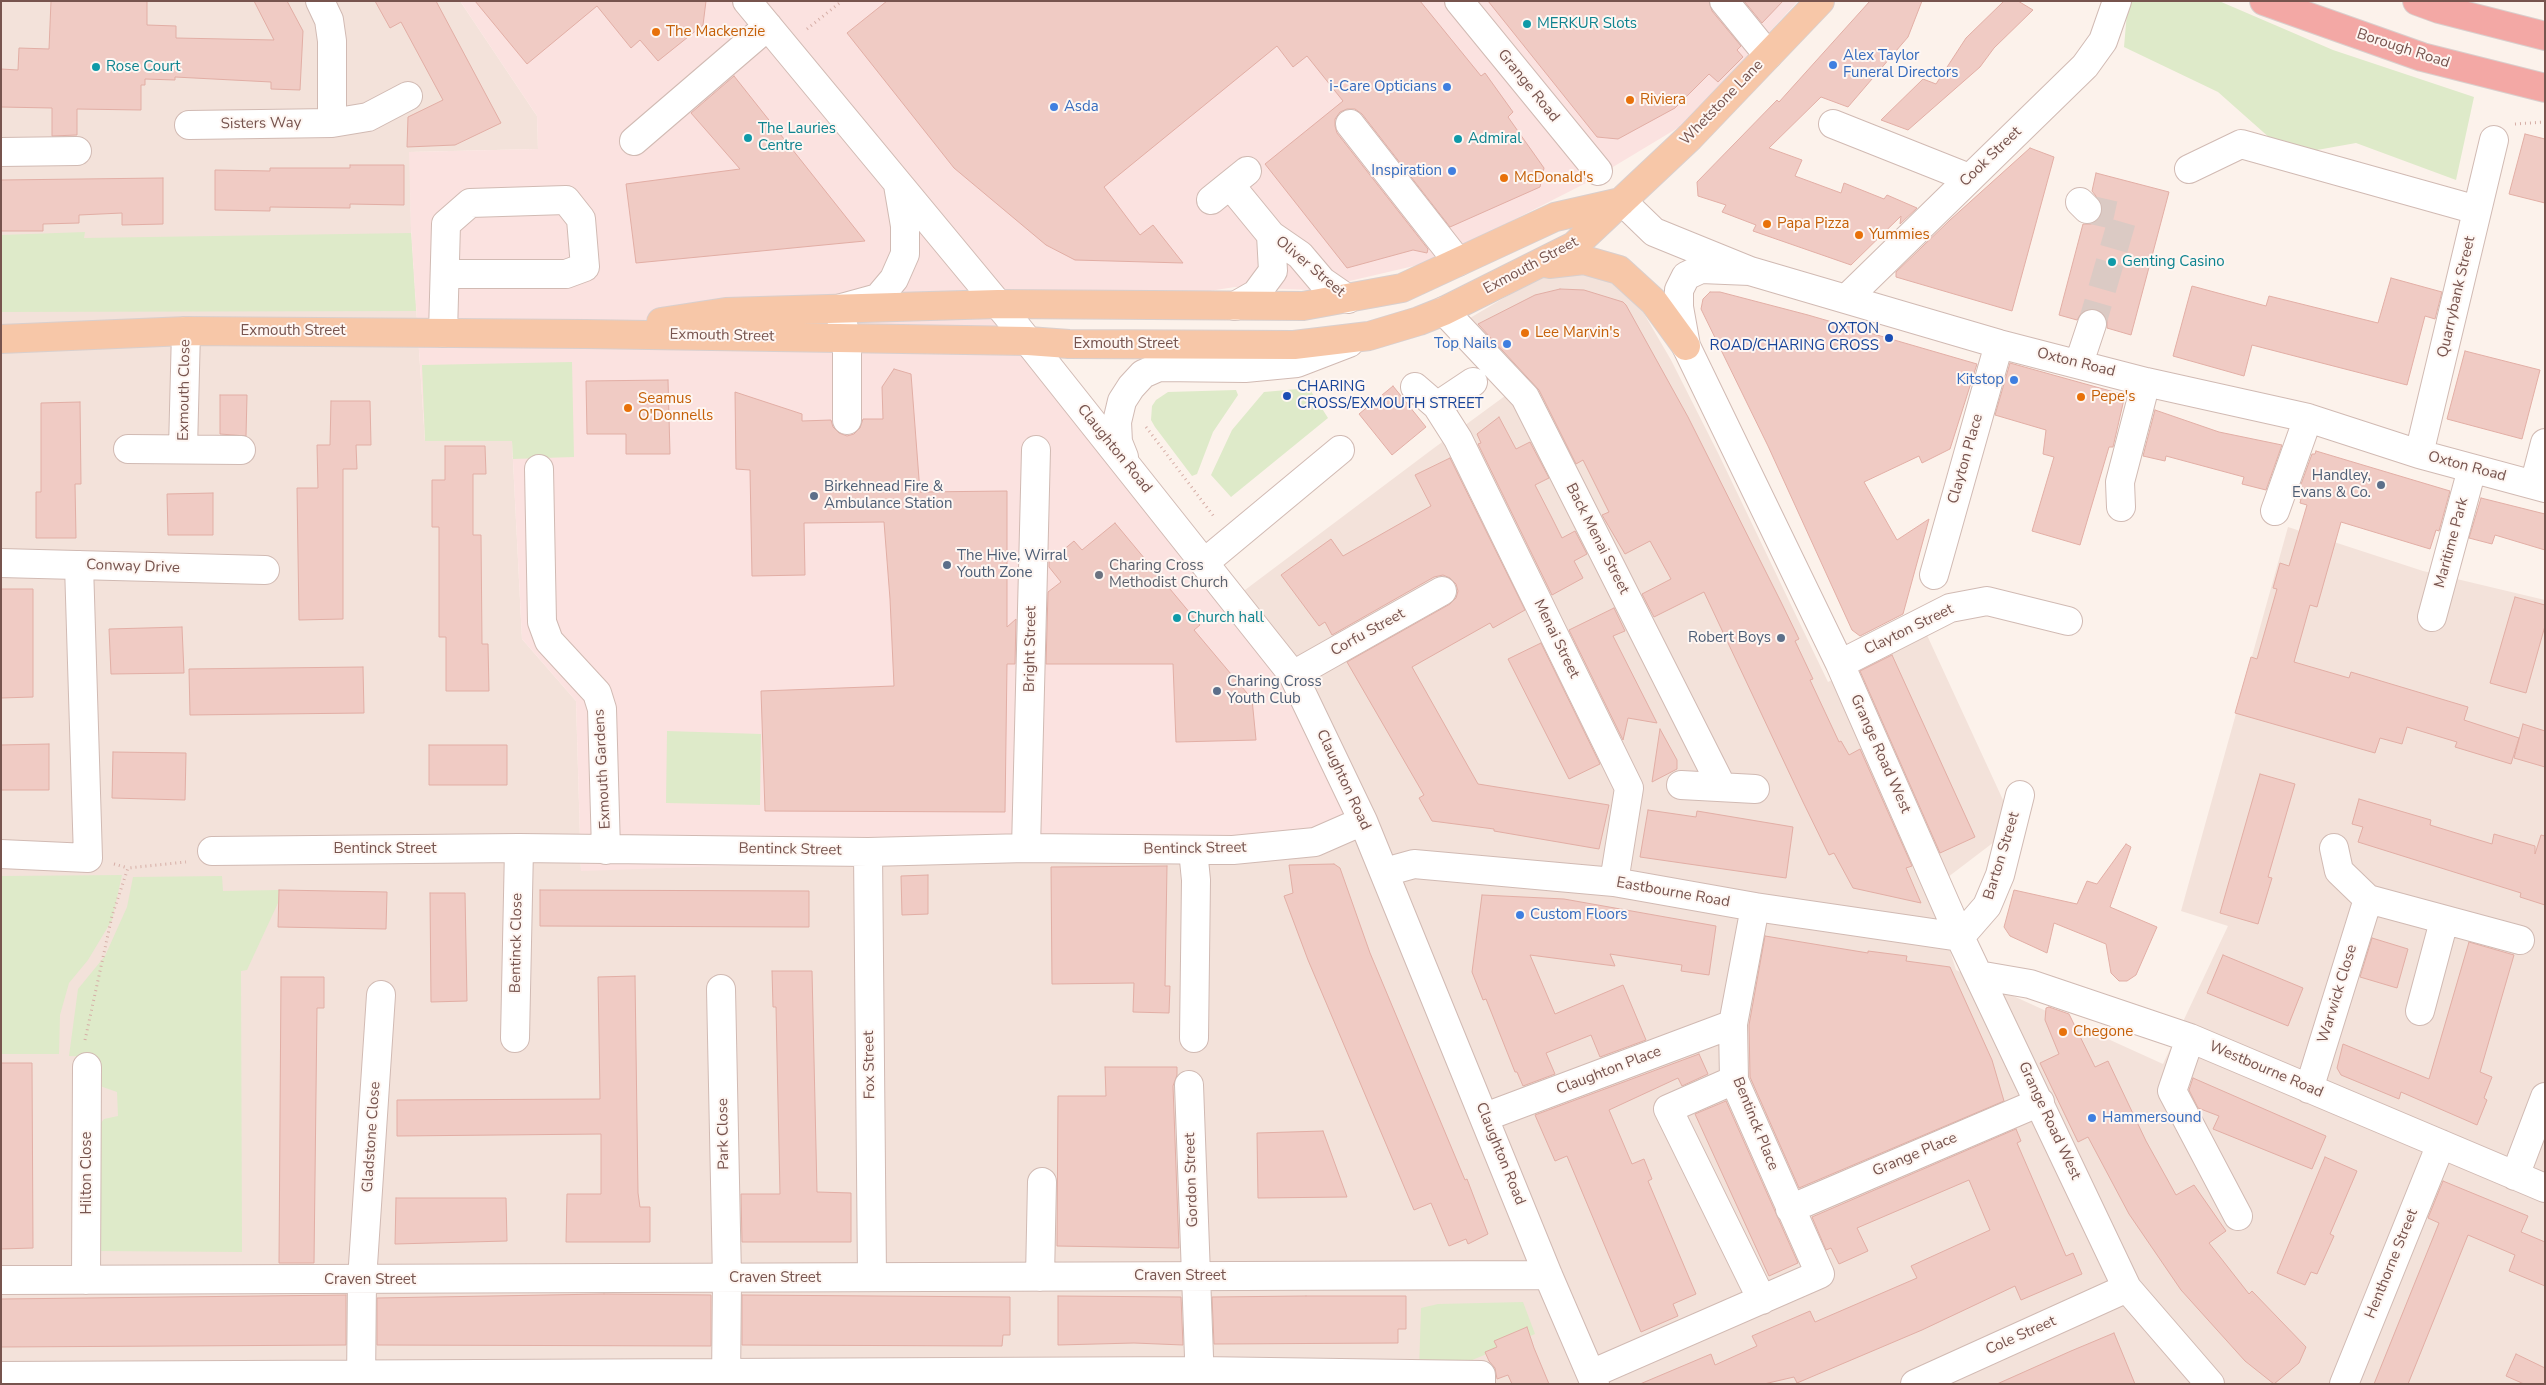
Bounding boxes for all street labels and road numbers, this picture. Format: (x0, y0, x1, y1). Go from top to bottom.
street label: Borough Road (2354, 26, 2452, 72)
street label: Grange Road (1493, 46, 1563, 126)
street label: Whetstone Lane (1677, 57, 1767, 149)
street label: Sisters Way (221, 114, 301, 134)
street label: Cook Street (1957, 123, 2025, 191)
street label: Oliver Street (1272, 233, 1348, 301)
street label: Exmouth Street (1481, 233, 1581, 299)
street label: Quarrybank Street (2434, 234, 2480, 360)
street label: Exmouth Street (241, 322, 345, 340)
street label: Exmouth Street (669, 326, 775, 346)
street label: Exmouth Street (1074, 335, 1178, 353)
street label: Exmouth Close (175, 339, 195, 441)
street label: Oxton Road (2035, 345, 2117, 381)
street label: Claughton Road (1073, 401, 1155, 497)
street label: Clayton Place (1945, 412, 1987, 506)
street label: Oxton Road (2426, 448, 2508, 486)
street label: Back Menai Street (1561, 481, 1633, 597)
street label: Maritime Park (2431, 496, 2473, 590)
street label: Conway Drive (86, 556, 180, 578)
street label: Menai Street (1529, 597, 1583, 681)
street label: Clayton Street (1861, 601, 1957, 659)
street label: Corfu Street (1328, 605, 1408, 661)
street label: Bright Street (1021, 606, 1041, 692)
street label: Grange Road West (1846, 692, 1914, 816)
street label: Exmouth Gardens (591, 708, 615, 830)
street label: Claughton Road (1312, 727, 1374, 833)
street label: Barton Street (1980, 810, 2024, 902)
street label: Bentinck Street (1143, 839, 1247, 859)
street label: Bentinck Street (333, 840, 437, 858)
street label: Bentinck Street (738, 840, 842, 860)
street label: Eastbourne Road (1615, 874, 1731, 912)
street label: Bentinck Close (507, 893, 527, 993)
street label: Warwick Close (2315, 943, 2361, 1045)
street label: Fox Street (860, 1030, 880, 1100)
street label: Westbourne Road (2206, 1038, 2326, 1102)
street label: Claughton Place (1554, 1043, 1664, 1099)
street label: Grange Road West (2014, 1059, 2084, 1183)
street label: Bentinck Place (1728, 1075, 1782, 1173)
street label: Gladstone Close (359, 1081, 385, 1193)
street label: Park Close (714, 1098, 734, 1170)
street label: Claughton Road (1471, 1100, 1529, 1208)
street label: Grange Place (1870, 1129, 1960, 1181)
street label: Hilton Close (78, 1131, 96, 1215)
street label: Gordon Street (1181, 1132, 1203, 1228)
street label: Henthorne Street (2362, 1207, 2422, 1321)
street label: Craven Street (1134, 1267, 1226, 1285)
street label: Craven Street (729, 1269, 821, 1287)
street label: Craven Street (324, 1271, 416, 1289)
street label: Cole Street (1983, 1313, 2059, 1359)

